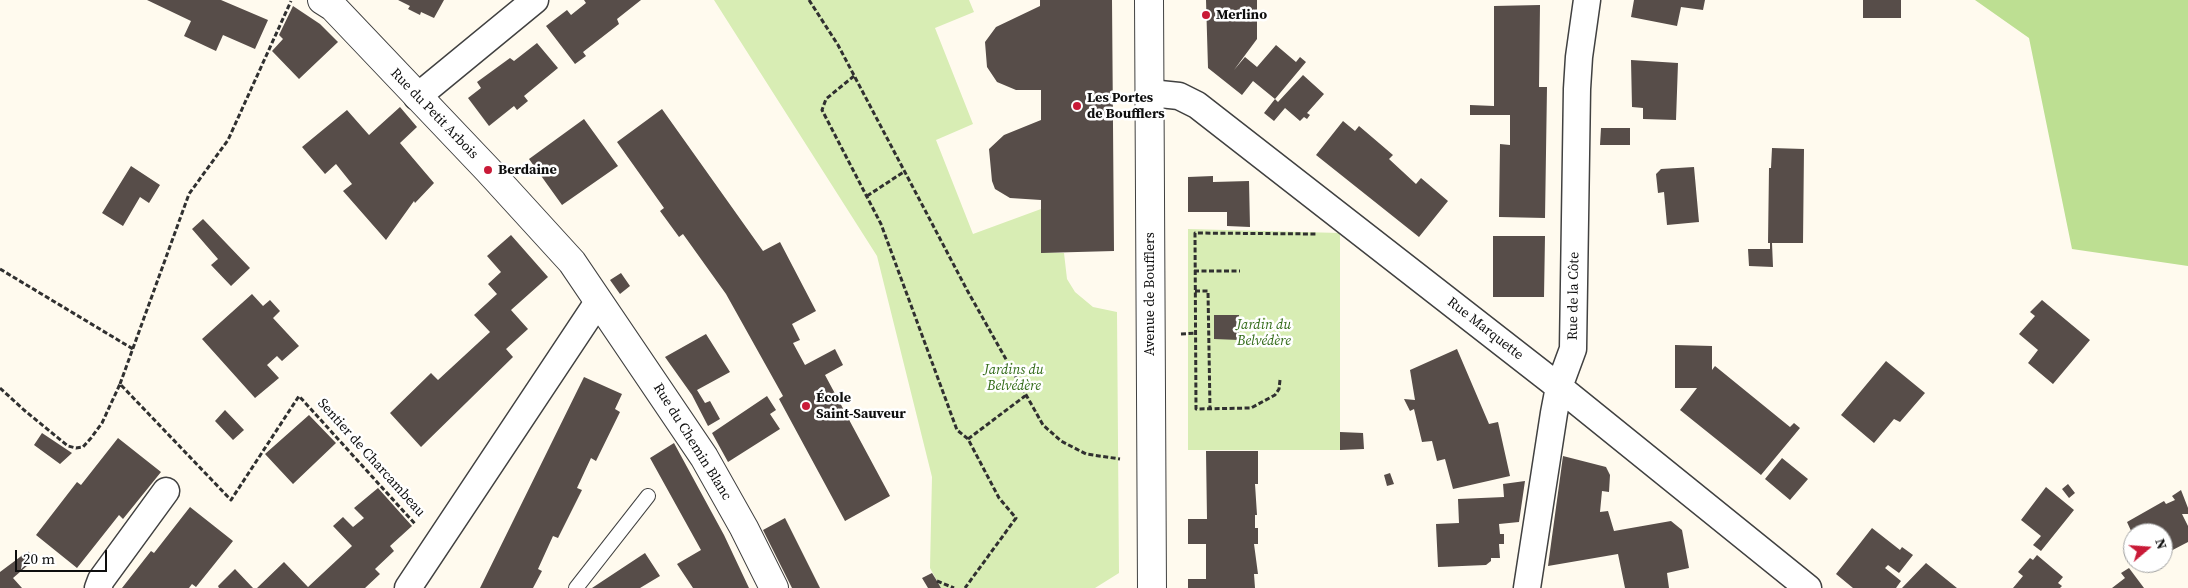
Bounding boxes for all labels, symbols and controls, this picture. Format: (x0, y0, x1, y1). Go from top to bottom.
place label: Merlino (1216, 7, 1267, 23)
marker: Merlino (1200, 9, 1212, 21)
street label: Rue du Petit Arbois (387, 65, 481, 163)
place label: Les Portes de Boufflers (1087, 90, 1165, 122)
marker: Les Portes de Boufflers (1071, 100, 1083, 112)
place label: Berdaine (498, 162, 557, 178)
marker: Berdaine (482, 164, 494, 176)
street label: Avenue de Boufflers (1142, 232, 1158, 356)
street label: Rue de la Côte (1565, 252, 1583, 340)
street label: Rue Marquette (1444, 294, 1526, 364)
park label: Jardin du Belvédère (1237, 317, 1291, 350)
park label: Jardins du Belvédère (984, 362, 1044, 394)
street label: Rue du Chemin Blanc (649, 380, 735, 504)
place label: École Saint-Sauveur (816, 390, 906, 422)
street label: Sentier de Charcambeau (314, 396, 428, 520)
marker: École Saint-Sauveur (800, 400, 812, 412)
north arrow (2123, 523, 2173, 573)
text: N (2150, 536, 2172, 552)
scale bar (18, 540, 110, 572)
text: 20 m (23, 548, 55, 569)

